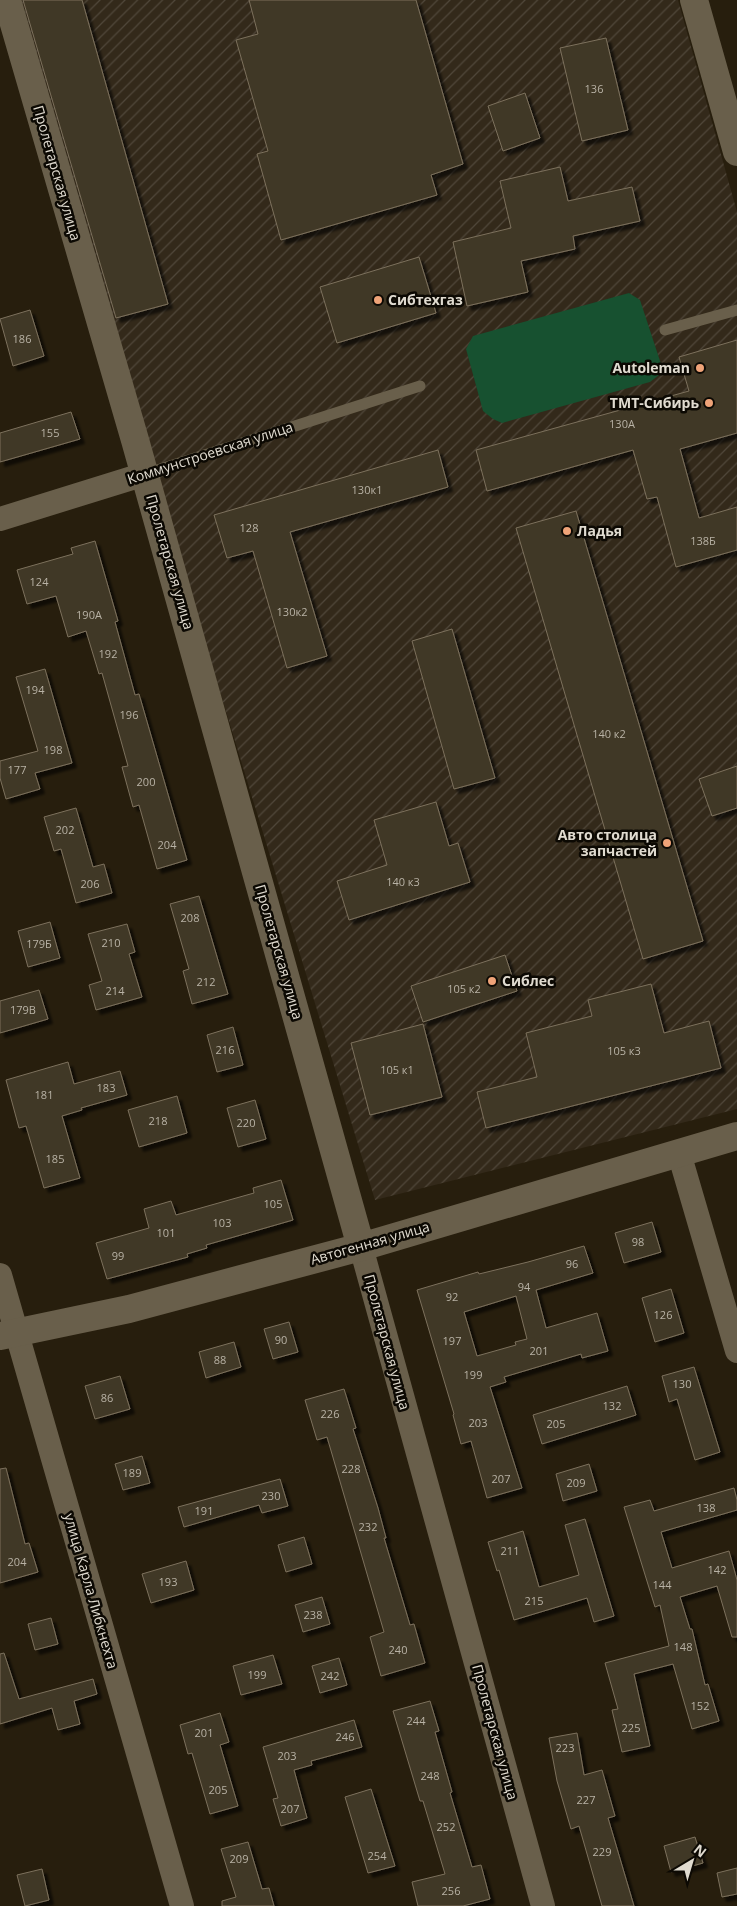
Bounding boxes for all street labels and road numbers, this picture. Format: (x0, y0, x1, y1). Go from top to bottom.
street label: Пролетарская улица (29, 103, 86, 243)
street label: Коммунстроевская улица (125, 417, 295, 488)
street label: Пролетарская улица (142, 492, 199, 632)
street label: Пролетарская улица (251, 882, 308, 1022)
street label: Автогенная улица (308, 1216, 432, 1269)
street label: Пролетарская улица (360, 1272, 415, 1412)
street label: улица Карла Либкнехта (60, 1511, 123, 1671)
street label: Пролетарская улица (468, 1662, 523, 1802)

